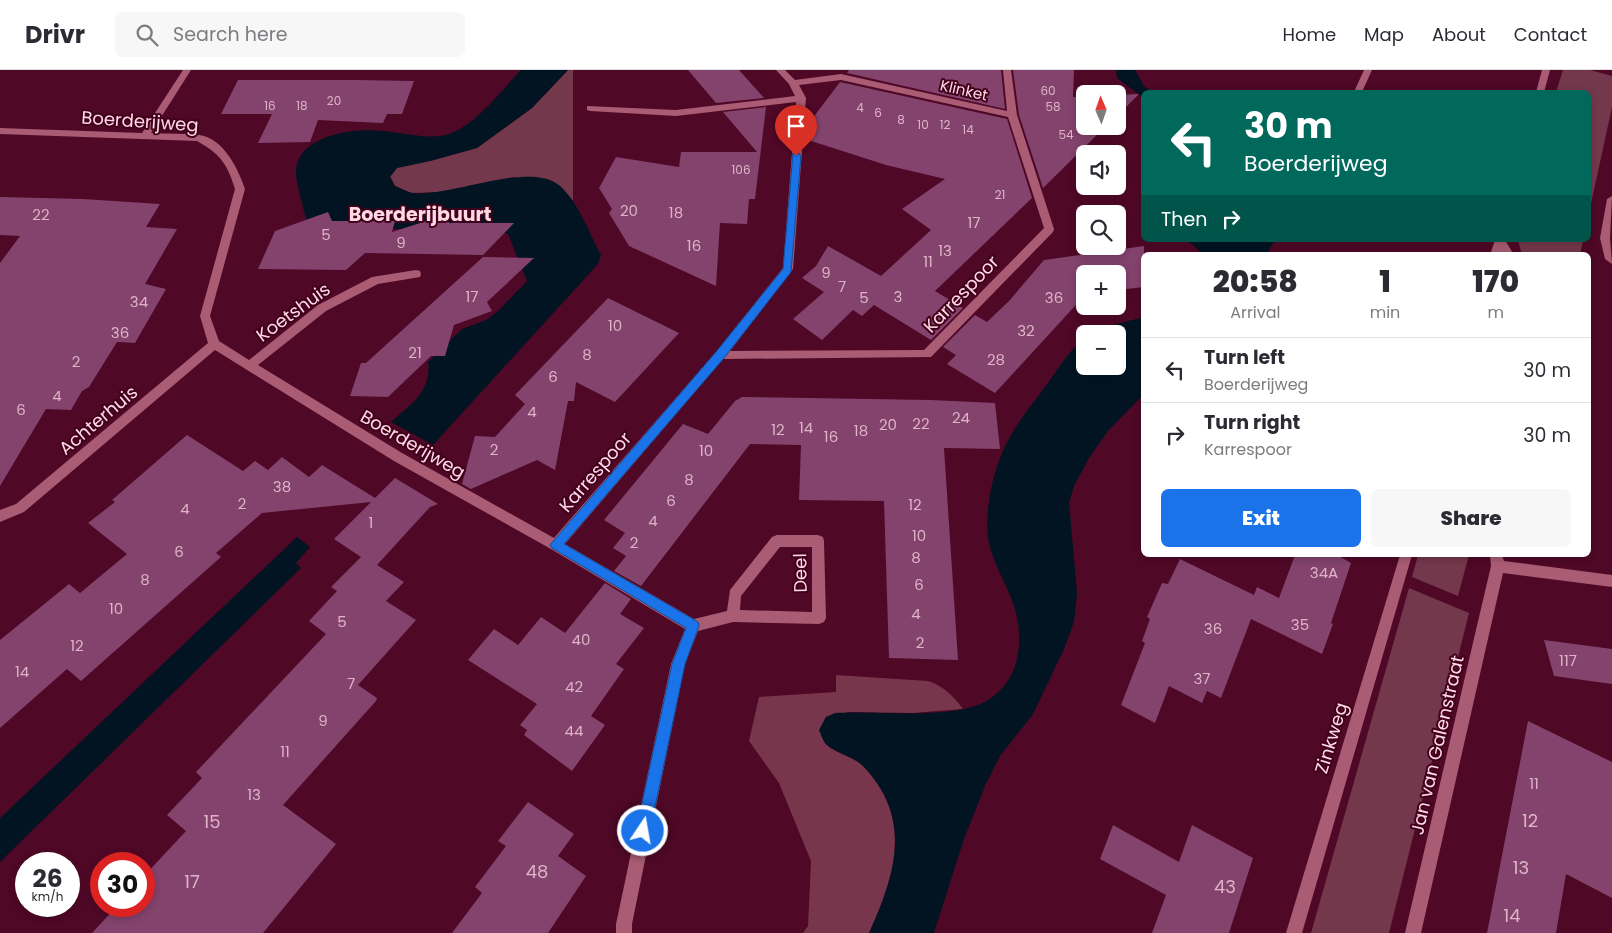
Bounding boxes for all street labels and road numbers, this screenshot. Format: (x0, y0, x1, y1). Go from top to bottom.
street label: Klinket (938, 74, 990, 106)
street label: Boerderijweg (81, 104, 199, 138)
street label: Karrespoor (918, 250, 1005, 338)
street label: Koetshuis (251, 277, 335, 347)
street label: Achterhuis (53, 380, 143, 460)
street label: Boerderijweg (356, 404, 470, 484)
street label: Karrespoor (553, 426, 637, 518)
street label: Deel (787, 553, 813, 593)
street label: Jan van Galenstraat (1404, 653, 1470, 837)
street label: Zinkweg (1308, 699, 1354, 777)

